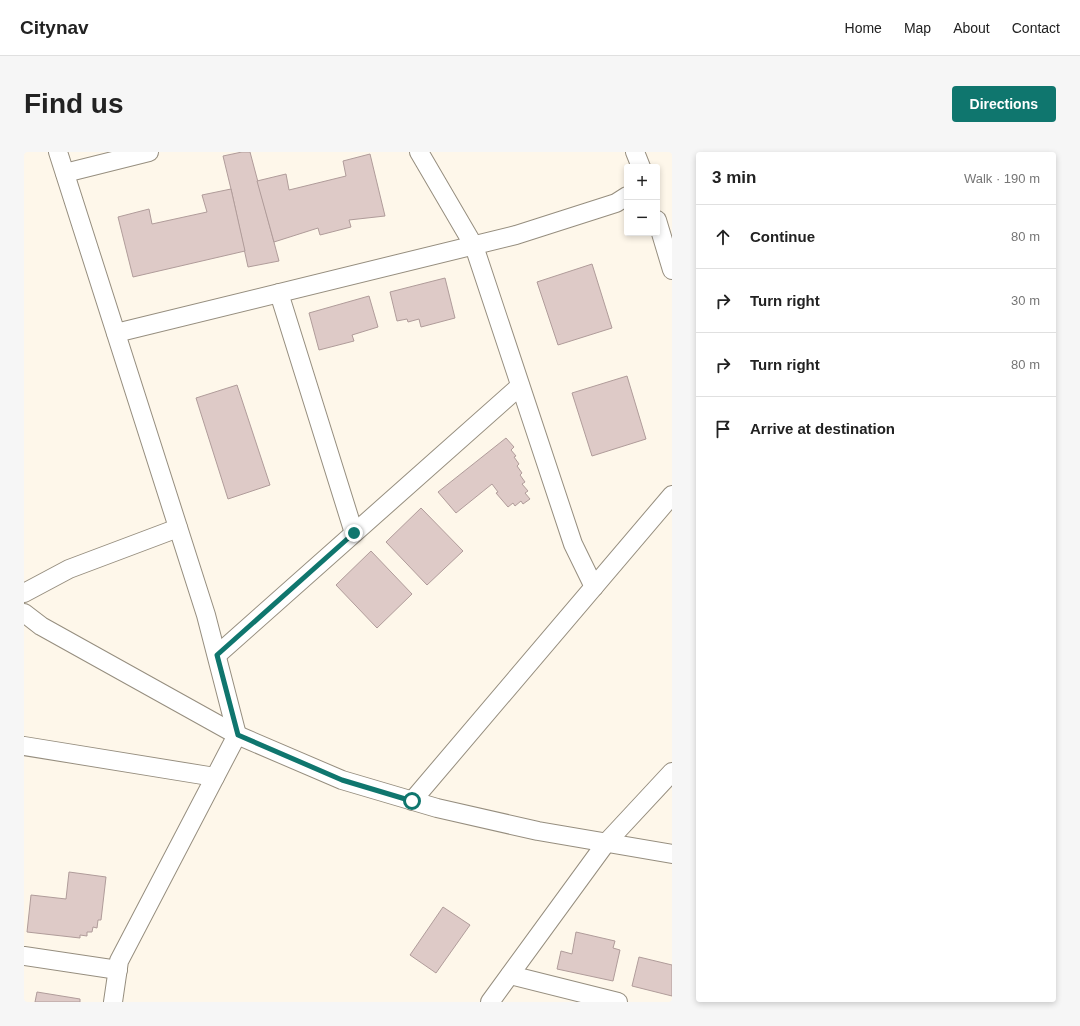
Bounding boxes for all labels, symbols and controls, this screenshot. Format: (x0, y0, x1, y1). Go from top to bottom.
text: Citynav (20, 17, 89, 38)
text: Home (845, 20, 882, 36)
text: Map (904, 20, 931, 36)
text: About (953, 20, 990, 36)
text: Contact (1012, 20, 1060, 36)
button: Directions (952, 86, 1056, 122)
text: Find us (24, 88, 124, 119)
map controls (624, 164, 660, 236)
button: + (624, 164, 660, 200)
text: 3 min (712, 168, 756, 187)
text: Walk · 190 m (964, 171, 1040, 186)
button: − (624, 200, 660, 236)
icon: ahead (712, 226, 734, 248)
text: Continue (750, 228, 815, 245)
text: 80 m (1011, 229, 1040, 244)
icon: right (712, 290, 734, 312)
text: Turn right (750, 292, 820, 309)
text: 30 m (1011, 293, 1040, 308)
icon: right (712, 354, 734, 376)
text: Turn right (750, 356, 820, 373)
text: 80 m (1011, 357, 1040, 372)
icon: arrive (712, 418, 734, 440)
text: Arrive at destination (750, 420, 895, 437)
route end (345, 524, 363, 542)
route start (403, 792, 421, 810)

